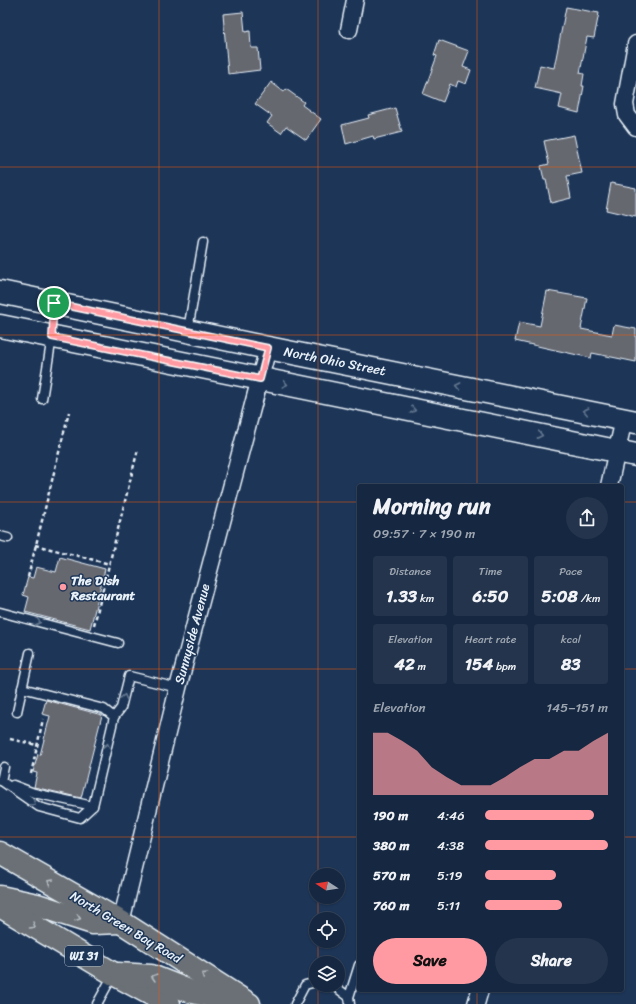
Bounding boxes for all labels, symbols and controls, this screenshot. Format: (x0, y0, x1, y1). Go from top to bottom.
pin (37, 286, 71, 320)
icon: arrive (43, 292, 65, 314)
street label: North Ohio Street (282, 340, 388, 382)
one-way arrow (282, 380, 288, 388)
one-way arrow (455, 382, 462, 390)
one-way arrow (410, 405, 416, 413)
one-way arrow (583, 408, 589, 416)
one-way arrow (537, 431, 543, 439)
text: Morning run (373, 487, 491, 526)
button: share (566, 497, 608, 539)
text: 09:57 · 7 × 190 m (373, 522, 475, 545)
text: Distance (389, 562, 431, 581)
text: Time (479, 562, 502, 581)
text: Pace (559, 562, 583, 581)
place label: The Dish Restaurant (70, 569, 136, 607)
street label: Sunnyside Avenue (168, 581, 216, 687)
text: 1.33 (386, 581, 417, 611)
text: 6:50 (473, 581, 508, 611)
text: 5:08 (541, 581, 578, 611)
marker: The Dish Restaurant (58, 582, 68, 592)
text: km (417, 589, 434, 608)
text: /km (578, 589, 600, 608)
one-way arrow (34, 617, 41, 626)
text: Elevation (388, 630, 432, 649)
text: Heart rate (465, 630, 516, 649)
text: kcal (561, 630, 581, 649)
text: 42 (394, 649, 415, 679)
text: 154 (465, 649, 493, 679)
text: 83 (561, 649, 581, 679)
text: m (415, 657, 426, 676)
text: bpm (493, 657, 516, 676)
one-way arrow (119, 694, 127, 701)
text: Elevation (373, 696, 426, 719)
text: 145–151 m (547, 696, 608, 719)
one-way arrow (103, 743, 111, 749)
one-way arrow (28, 798, 35, 805)
text: 190 m (373, 804, 408, 827)
text: 4:46 (437, 804, 465, 827)
text: 380 m (373, 834, 410, 857)
text: 4:38 (437, 834, 464, 857)
text: 570 m (373, 864, 410, 887)
text: 5:19 (437, 864, 462, 887)
north arrow (309, 868, 345, 904)
map controls (309, 868, 345, 992)
one-way arrow (47, 879, 54, 886)
street label: North Green Bay Road (66, 884, 187, 970)
text: 760 m (373, 894, 409, 917)
text: 5:11 (437, 894, 460, 917)
button: locate (309, 912, 345, 948)
one-way arrow (74, 913, 81, 922)
one-way arrow (29, 922, 36, 929)
button: Save (373, 938, 487, 984)
button: Share (495, 938, 608, 984)
road number: WI 31 (65, 946, 103, 966)
button: layers (309, 956, 345, 992)
one-way arrow (201, 973, 208, 980)
one-way arrow (150, 974, 157, 982)

